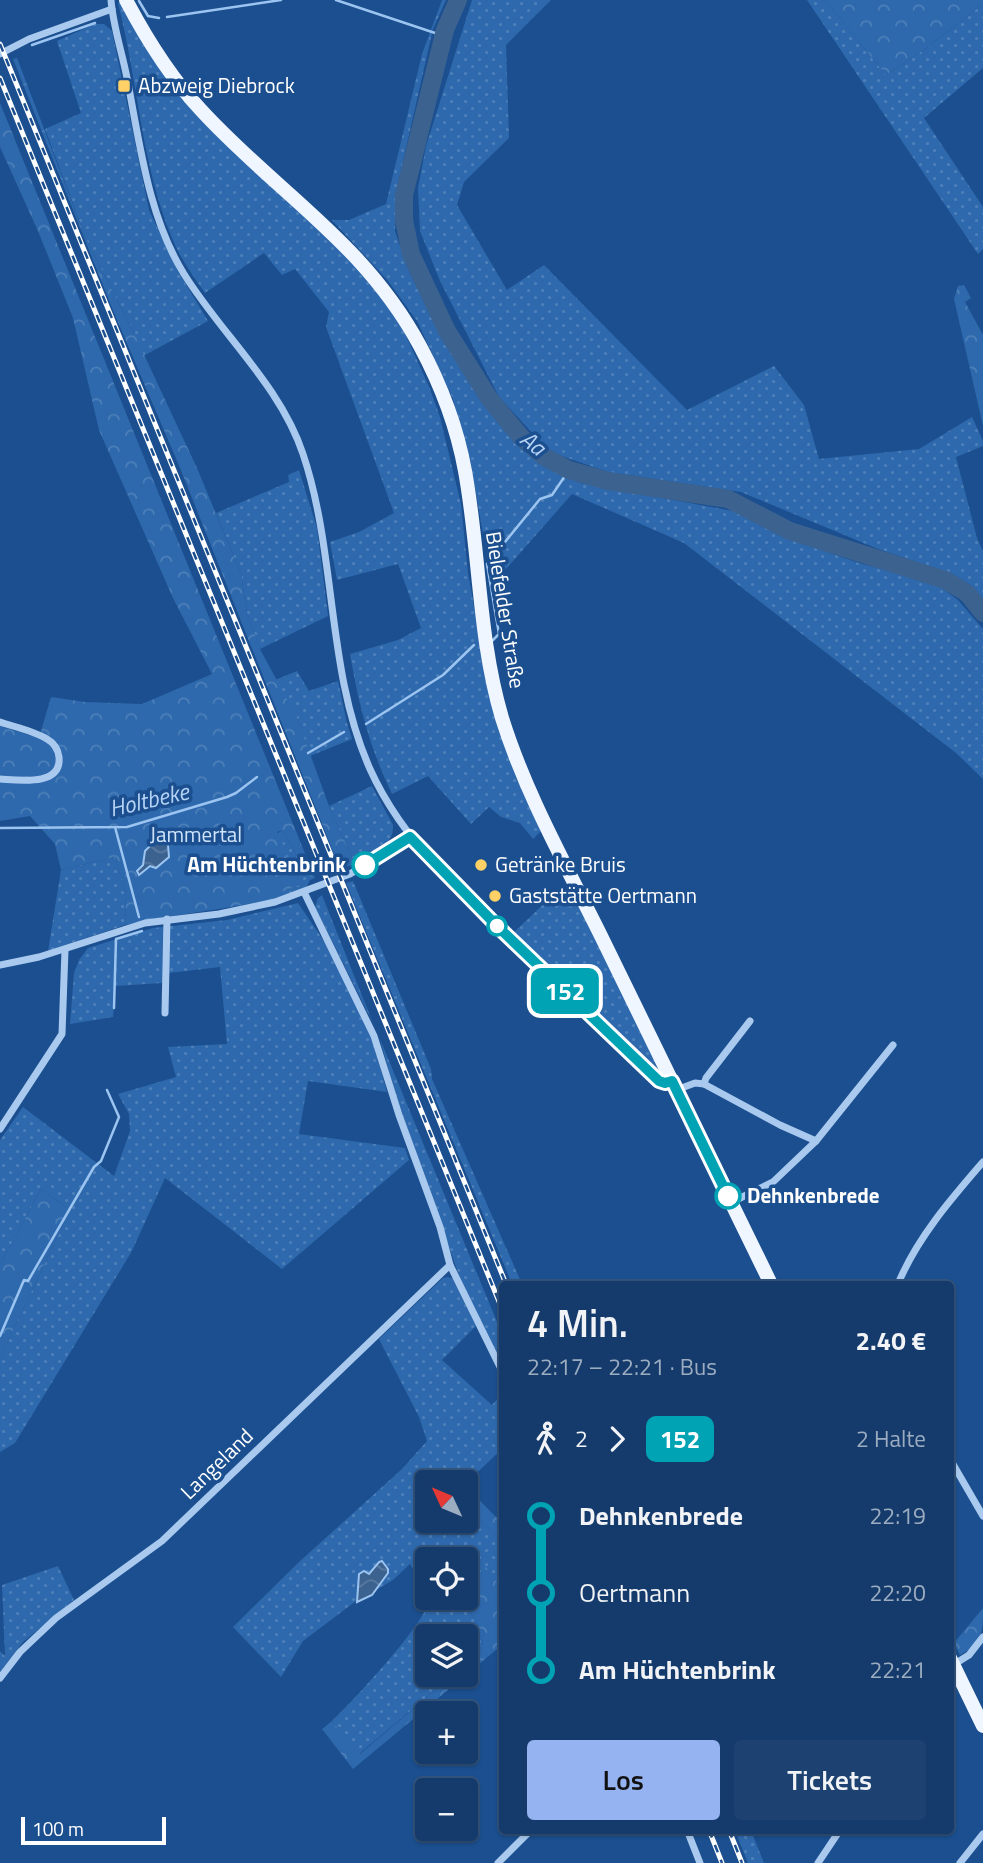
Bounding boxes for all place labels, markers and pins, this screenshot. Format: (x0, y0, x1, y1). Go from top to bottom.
place label: Abzweig Diebrock (138, 69, 295, 101)
marker: Abzweig Diebrock (116, 78, 132, 94)
place label: Am Hüchtenbrink (187, 848, 346, 880)
place label: Getränke Bruis (495, 848, 626, 880)
marker: Am Hüchtenbrink (352, 852, 378, 878)
marker: Getränke Bruis (473, 857, 489, 873)
place label: Gaststätte Oertmann (509, 879, 697, 911)
marker: Gaststätte Oertmann (487, 888, 503, 904)
unlabelled marker (487, 916, 507, 936)
place label: Dehnkenbrede (747, 1179, 879, 1211)
marker: Dehnkenbrede (715, 1183, 741, 1209)

